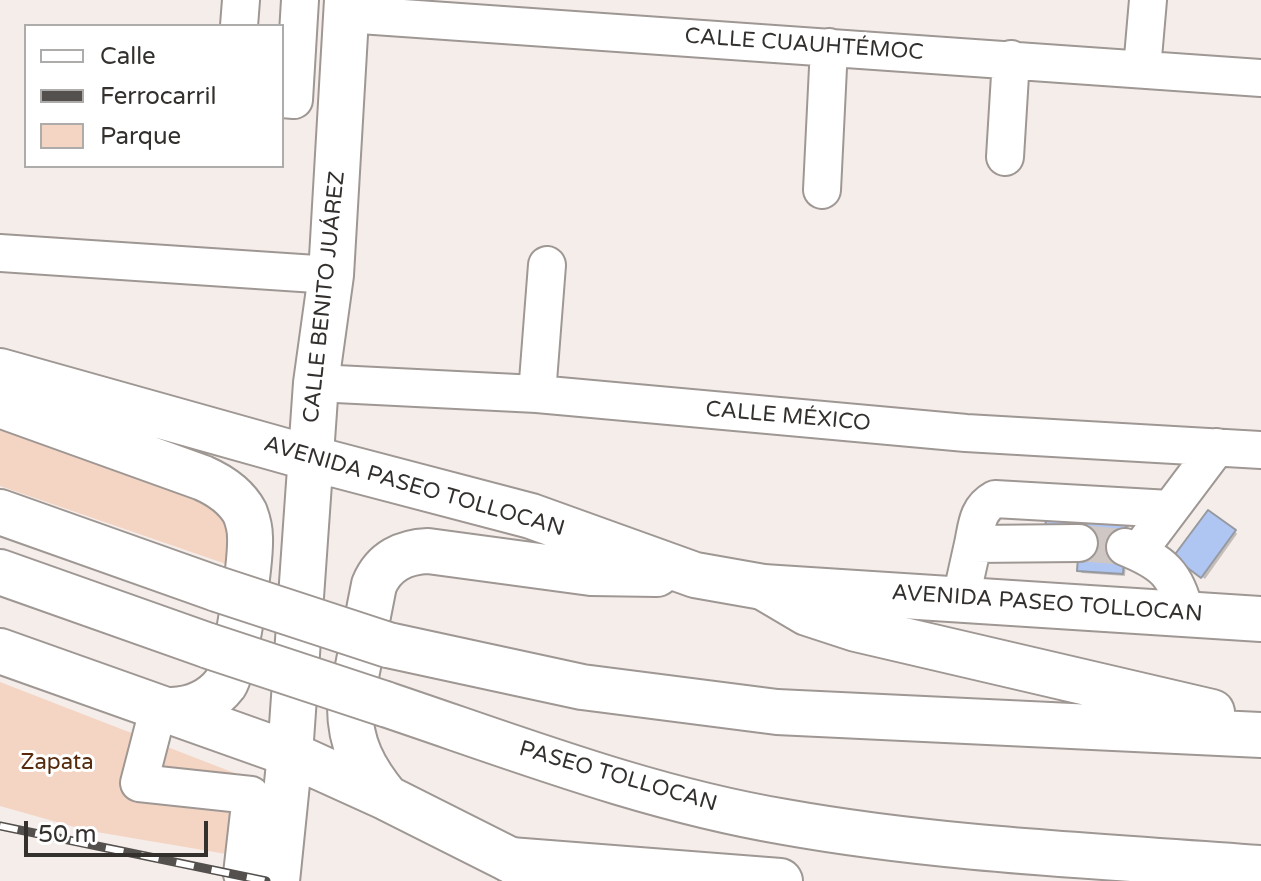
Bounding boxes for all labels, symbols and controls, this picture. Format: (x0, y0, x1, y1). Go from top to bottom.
street label: CALLE CUAUHTÉMOC (684, 23, 924, 67)
legend (24, 24, 284, 168)
text: Calle (100, 42, 156, 71)
text: Ferrocarril (100, 82, 216, 111)
text: Parque (100, 122, 181, 151)
street label: CALLE BENITO JUÁREZ (299, 170, 351, 424)
street label: CALLE MÉXICO (704, 397, 872, 437)
street label: AVENIDA PASEO TOLLOCAN (261, 431, 567, 543)
street label: AVENIDA PASEO TOLLOCAN (891, 580, 1203, 628)
street label: PASEO TOLLOCAN (516, 736, 720, 818)
park label: Zapata (20, 750, 94, 776)
scale bar (28, 805, 212, 855)
text: 50 m (38, 820, 96, 849)

